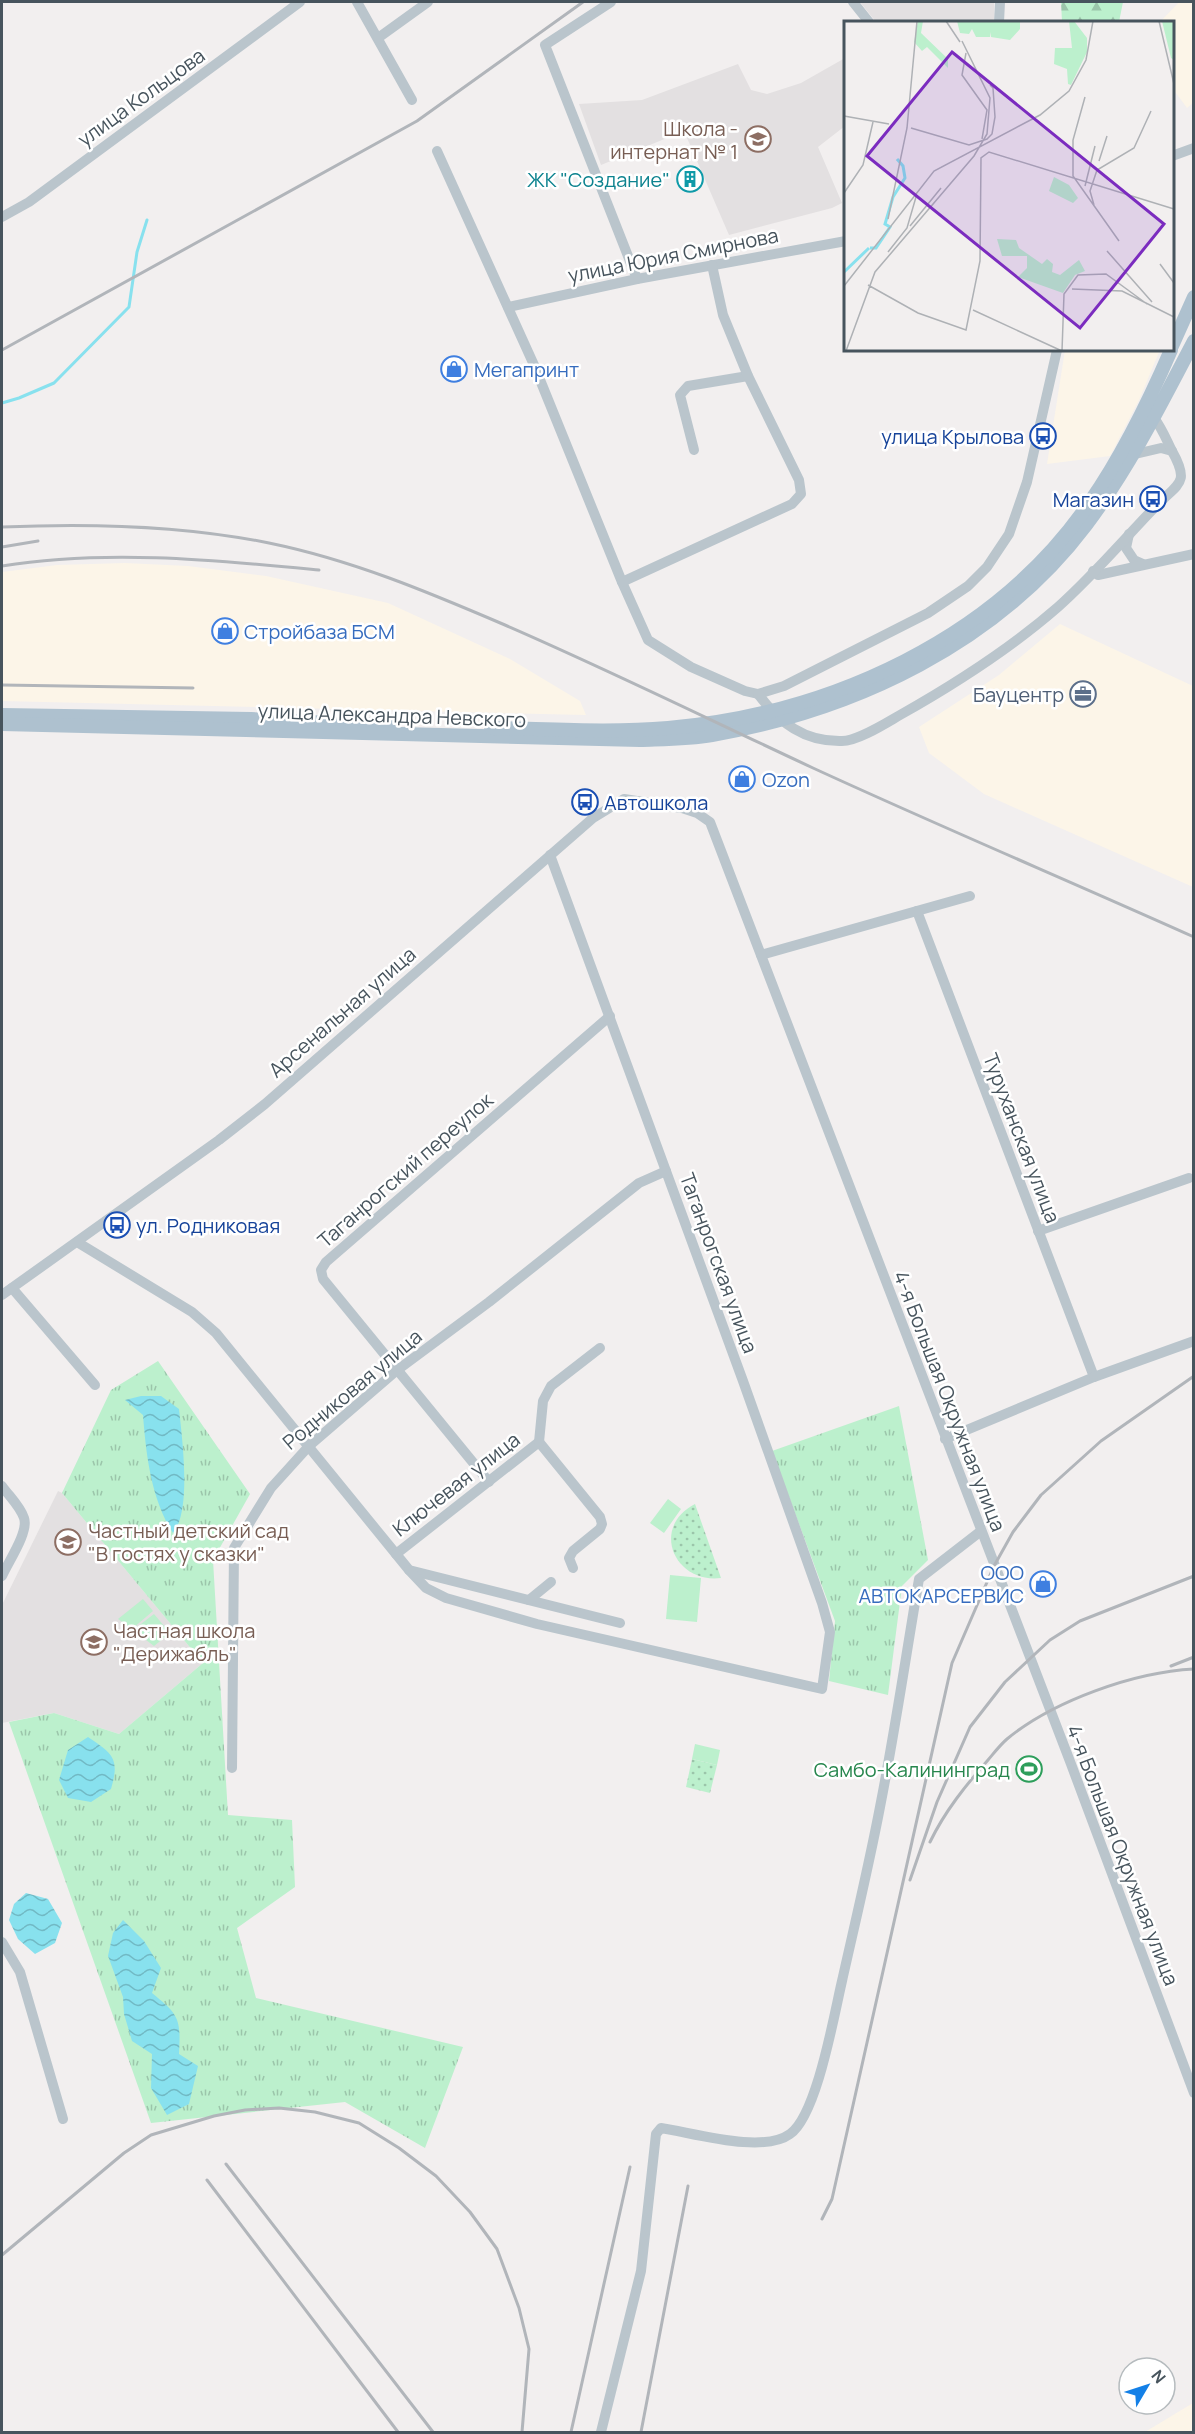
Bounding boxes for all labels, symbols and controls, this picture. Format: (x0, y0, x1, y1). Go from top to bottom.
inset map (844, 21, 1174, 351)
street label: улица Кольцова (72, 42, 210, 152)
place label: Школа - интернат № 1 (610, 115, 738, 165)
school or university icon: Школа - интернат № 1 (743, 124, 773, 154)
building icon: ЖК "Создание" (675, 164, 705, 194)
place label: ЖК "Создание" (527, 166, 670, 193)
street label: улица Юрия Смирнова (565, 221, 781, 289)
shop icon: Мегапринт (439, 354, 469, 384)
place label: Мегапринт (474, 356, 579, 383)
bus stop icon: улица Крылова (1028, 421, 1058, 451)
place label: улица Крылова (881, 423, 1024, 450)
bus stop icon: Магазин (1138, 484, 1168, 514)
place label: Магазин (1053, 486, 1134, 513)
shop icon: Стройбаза БСМ (210, 616, 240, 646)
place label: Стройбаза БСМ (244, 618, 395, 645)
office icon: Бауцентр (1068, 679, 1098, 709)
place label: Бауцентр (973, 681, 1064, 708)
street label: улица Александра Невского (257, 697, 527, 733)
shop icon: Ozon (727, 764, 757, 794)
place label: Ozon (762, 766, 810, 793)
bus stop icon: Автошкола (570, 787, 600, 817)
place label: Автошкола (604, 789, 708, 816)
street label: Арсенальная улица (263, 941, 421, 1083)
street label: Туруханская улица (977, 1049, 1067, 1227)
street label: Таганрогский переулок (312, 1086, 499, 1254)
street label: Таганрогская улица (674, 1169, 764, 1357)
bus stop icon: ул. Родниковая (102, 1210, 132, 1240)
place label: ул. Родниковая (136, 1212, 280, 1239)
street label: 4-я Большая Окружная улица (888, 1267, 1012, 1535)
street label: Родниковая улица (277, 1323, 427, 1455)
street label: Ключевая улица (387, 1426, 525, 1542)
place label: Частный детский сад "В гостях у сказки" (88, 1517, 289, 1567)
school or university icon: Частный детский сад "В гостях у сказки" (53, 1527, 83, 1557)
place label: ООО АВТОКАРСЕРВИС (858, 1559, 1024, 1609)
shop icon: ООО АВТОКАРСЕРВИС (1028, 1569, 1058, 1599)
place label: Частная школа "Дерижабль" (113, 1617, 255, 1667)
school or university icon: Частная школа "Дерижабль" (79, 1627, 109, 1657)
street label: 4-я Большая Окружная улица (1061, 1721, 1185, 1989)
sports icon: Самбо-Калининград (1014, 1754, 1044, 1784)
place label: Самбо-Калининград (814, 1756, 1010, 1783)
north arrow (1117, 2356, 1177, 2416)
text: N (1146, 2365, 1171, 2388)

